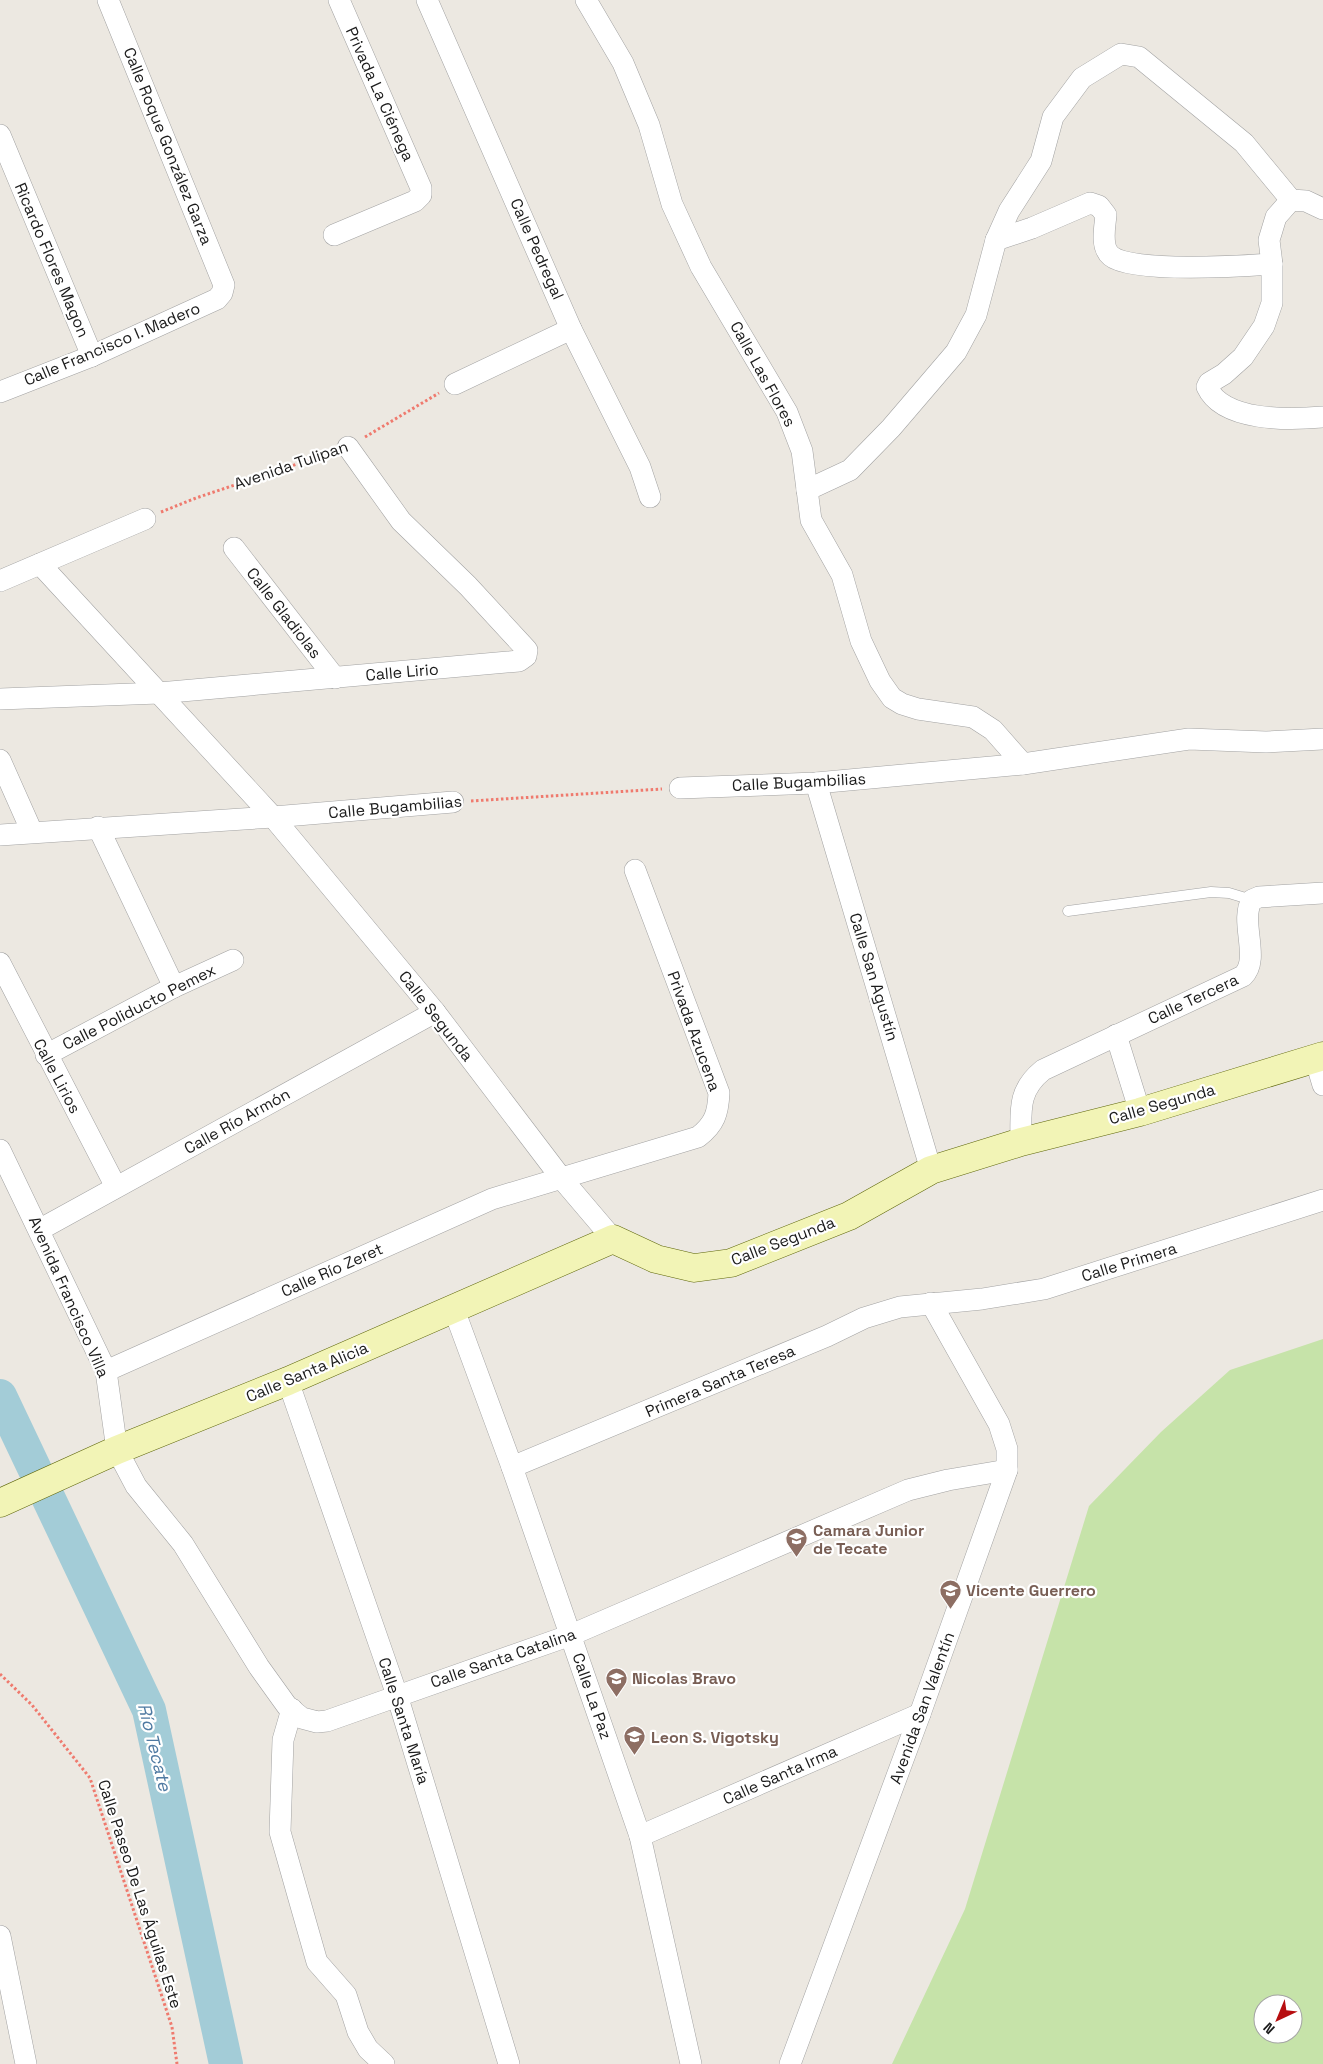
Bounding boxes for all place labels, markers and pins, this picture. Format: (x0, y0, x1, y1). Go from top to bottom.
place label: Camara Junior de Tecate (813, 1520, 924, 1559)
school or university icon: Camara Junior de Tecate (785, 1527, 809, 1558)
school or university icon: Vicente Guerrero (938, 1578, 962, 1609)
place label: Vicente Guerrero (966, 1580, 1096, 1601)
school or university icon: Nicolas Bravo (604, 1666, 628, 1697)
place label: Nicolas Bravo (632, 1668, 736, 1689)
school or university icon: Leon S. Vigotsky (623, 1725, 647, 1756)
place label: Leon S. Vigotsky (651, 1727, 779, 1748)

